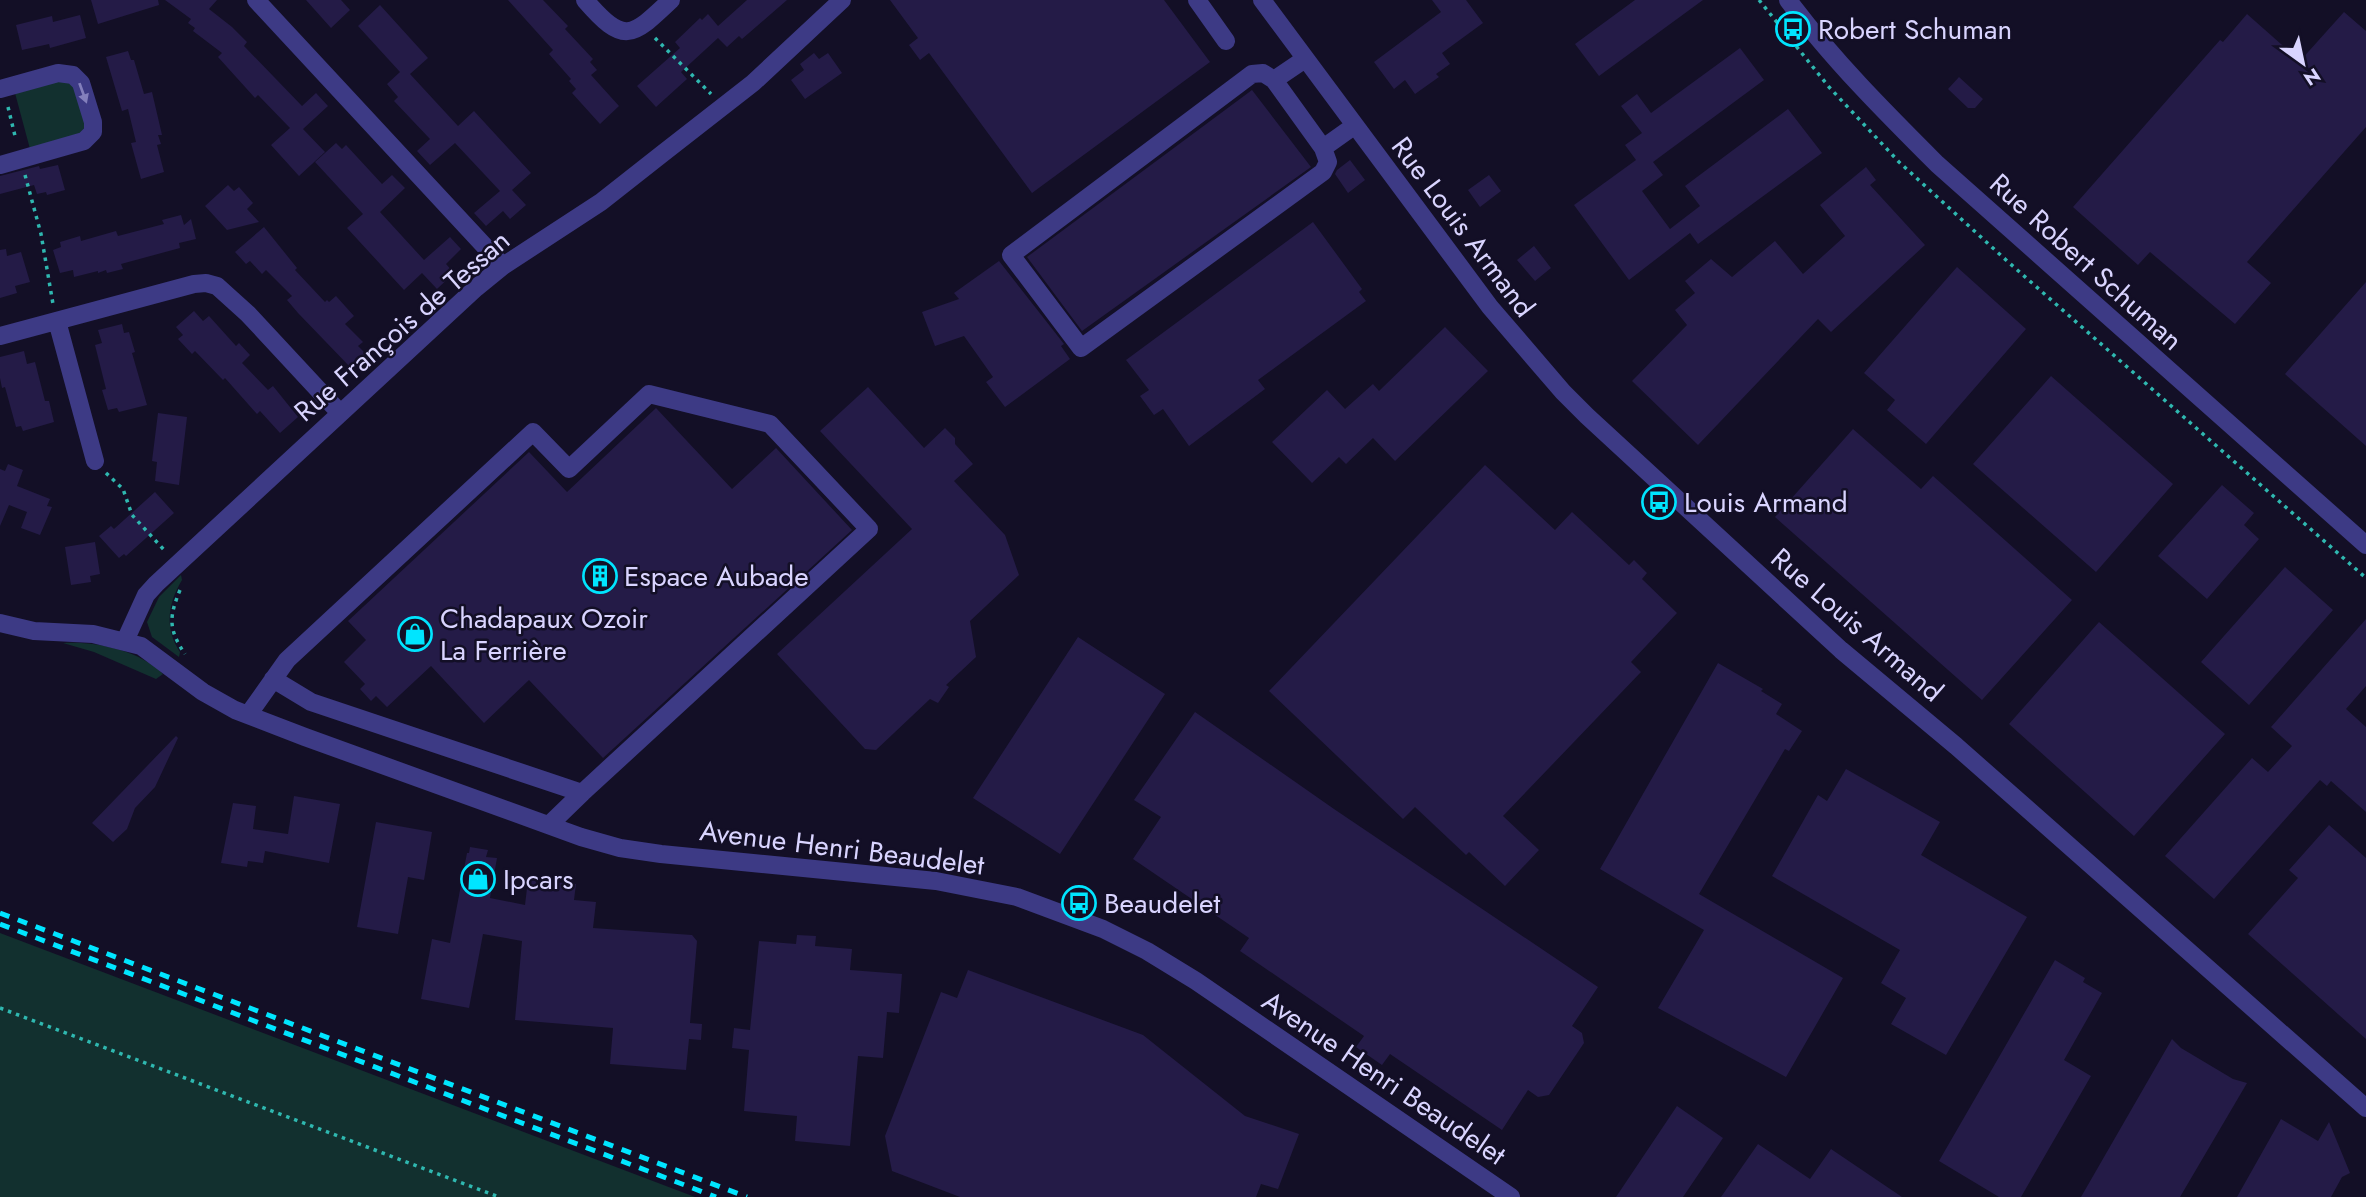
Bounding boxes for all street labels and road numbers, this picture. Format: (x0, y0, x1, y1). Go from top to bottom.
street label: Rue Louis Armand (1381, 128, 1545, 326)
street label: Rue Robert Schuman (1980, 164, 2192, 360)
street label: Rue François de Tessan (285, 221, 519, 431)
street label: Rue Louis Armand (1762, 538, 1952, 712)
street label: Avenue Henri Beaudelet (697, 810, 987, 886)
street label: Avenue Henri Beaudelet (1254, 981, 1514, 1175)

